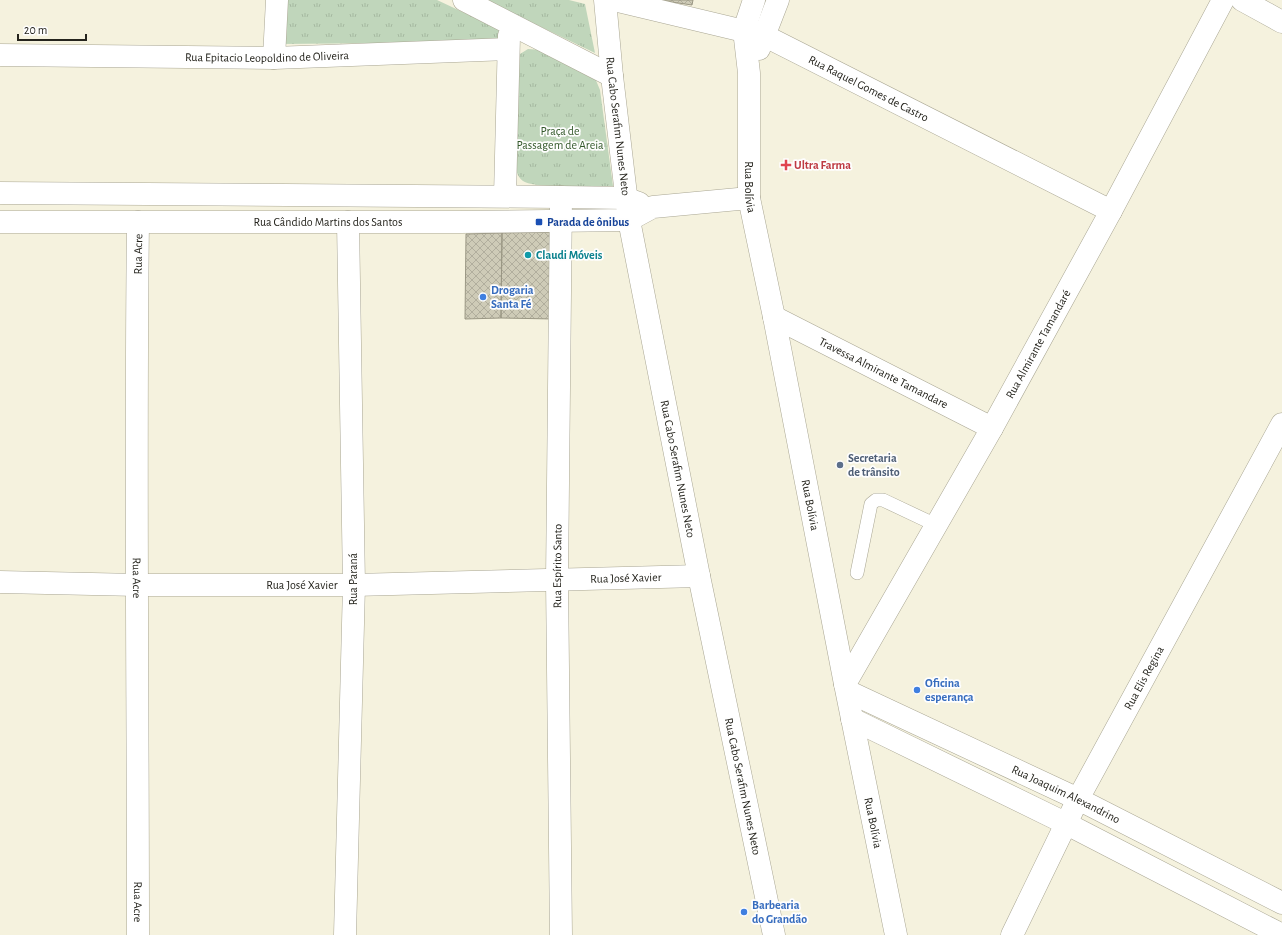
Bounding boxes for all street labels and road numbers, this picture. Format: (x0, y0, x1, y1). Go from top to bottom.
street label: Rua Epitacio Leopoldino de Oliveira (185, 49, 350, 64)
street label: Rua Raquel Gomes de Castro (807, 53, 931, 124)
street label: Rua Cabo Serafim Nunes Neto (604, 56, 632, 197)
street label: Rua Bolívia (743, 161, 758, 214)
street label: Rua Cândido Martins dos Santos (254, 216, 402, 228)
street label: Rua Acre (132, 234, 144, 274)
street label: Rua Almirante Tamandaré (1003, 288, 1073, 400)
street label: Travessa Almirante Tamandare (817, 335, 950, 411)
street label: Rua Cabo Serafim Nunes Neto (659, 399, 697, 539)
street label: Rua Bolívia (800, 478, 821, 532)
street label: Rua Espírito Santo (551, 524, 564, 608)
street label: Rua Paraná (347, 552, 359, 605)
street label: Rua Acre (131, 558, 143, 598)
street label: Rua José Xavier (590, 571, 662, 585)
street label: Rua José Xavier (266, 579, 338, 591)
street label: Rua Elis Regina (1122, 644, 1166, 712)
street label: Rua Cabo Serafim Nunes Neto (723, 717, 763, 856)
street label: Rua Joaquim Alexandrino (1010, 763, 1122, 826)
street label: Rua Bolívia (862, 796, 884, 850)
street label: Rua Acre (132, 882, 144, 922)

